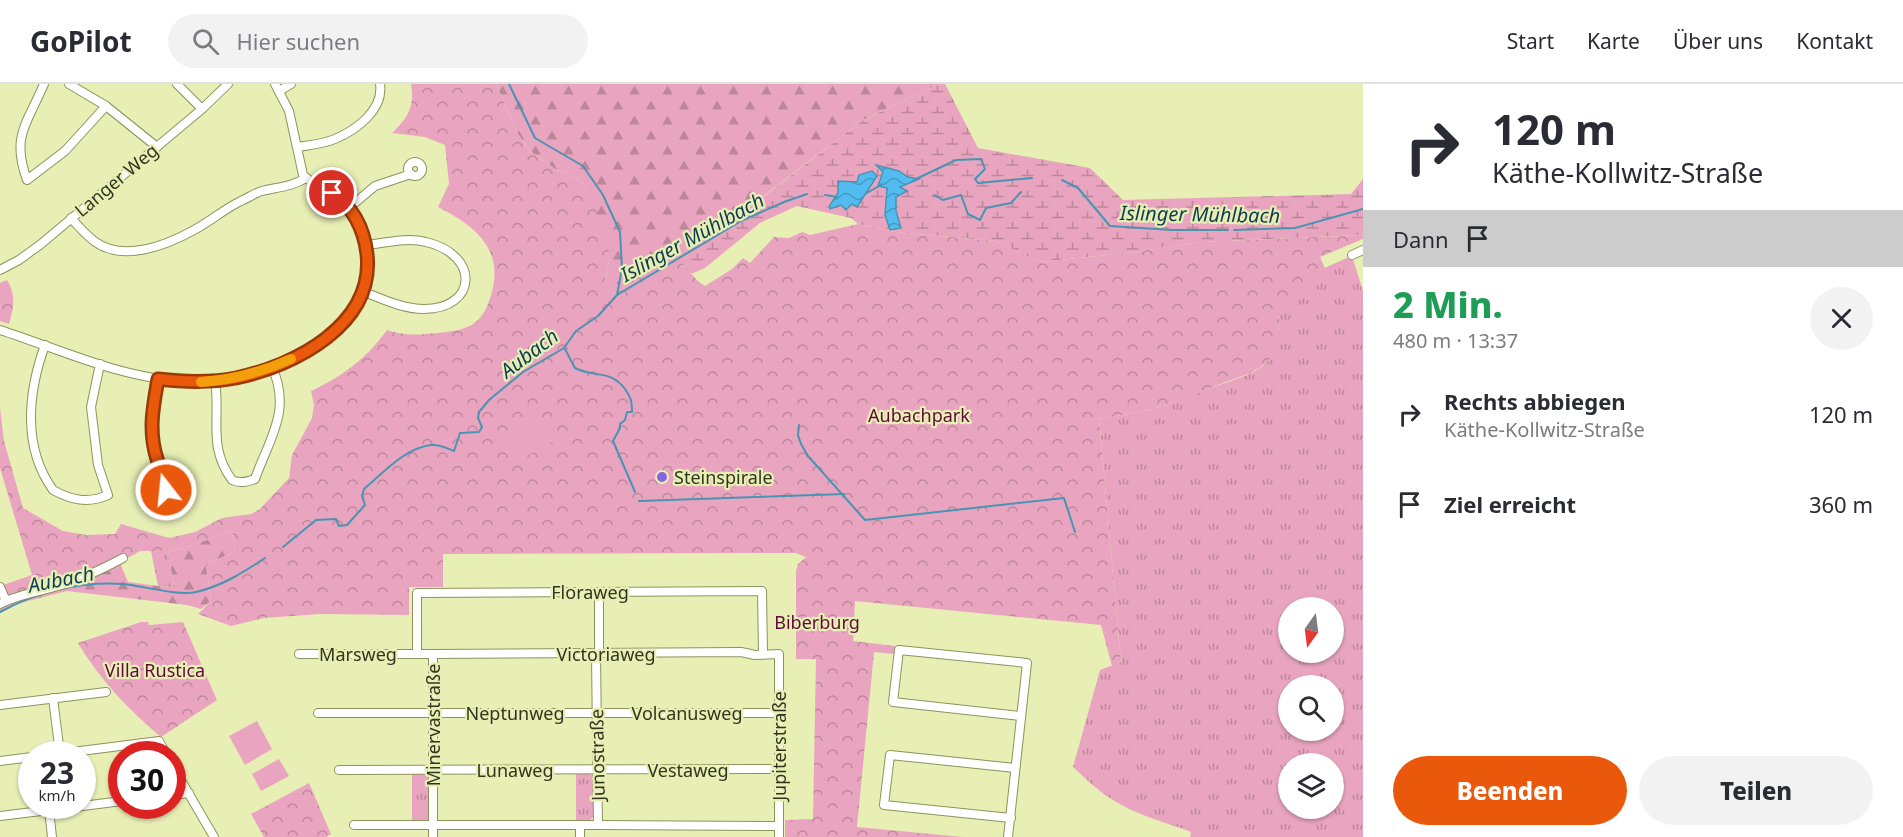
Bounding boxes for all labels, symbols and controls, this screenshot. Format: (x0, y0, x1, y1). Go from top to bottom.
search box (168, 14, 588, 68)
text: GoPilot (30, 22, 132, 60)
icon: search (189, 25, 222, 58)
text: Hier suchen (237, 26, 360, 56)
text: Start (1507, 27, 1554, 55)
text: Karte (1587, 27, 1640, 55)
text: Über uns (1673, 27, 1763, 55)
text: Kontakt (1796, 27, 1873, 55)
text: 120 m (1492, 100, 1616, 157)
icon: right (1393, 108, 1471, 186)
street label: Langer Weg (69, 138, 163, 222)
text: Käthe-Kollwitz-Straße (1492, 154, 1763, 191)
pin (306, 167, 357, 218)
icon: arrive (315, 176, 348, 209)
water label: Islinger Mühlbach (614, 186, 769, 288)
water label: Islinger Mühlbach (1119, 199, 1280, 229)
icon: arrive (1461, 222, 1494, 255)
text: Dann (1393, 224, 1449, 254)
text: 2 Min. (1393, 280, 1503, 329)
button: close (1810, 287, 1873, 350)
water label: Aubach (493, 322, 564, 385)
text: 480 m · 13:37 (1393, 327, 1518, 354)
text: Rechts abbiegen (1444, 386, 1626, 416)
icon: right (1393, 398, 1426, 431)
text: 120 m (1809, 399, 1873, 429)
park label: Aubachpark (868, 403, 970, 427)
text: Käthe-Kollwitz-Straße (1444, 416, 1645, 443)
position arrow (134, 458, 198, 522)
place label: Steinspirale (674, 465, 773, 489)
marker: Steinspirale (655, 470, 669, 484)
icon: arrive (1393, 488, 1426, 521)
text: Ziel erreicht (1444, 489, 1576, 519)
text: 360 m (1809, 489, 1873, 519)
water label: Aubach (24, 559, 96, 599)
street label: Floraweg (551, 580, 629, 604)
north arrow (1278, 597, 1344, 663)
map controls (1278, 597, 1344, 819)
park label: Biberburg (774, 610, 860, 634)
street label: Marsweg (319, 642, 397, 666)
street label: Victoriaweg (556, 642, 656, 666)
park label: Villa Rustica (105, 658, 205, 682)
street label: Minervastraße (421, 664, 445, 786)
button: search (1278, 675, 1344, 741)
street label: Jupiterstraße (767, 691, 791, 803)
street label: Neptunweg (465, 701, 565, 725)
street label: Volcanusweg (632, 701, 742, 725)
street label: Junostraße (584, 709, 610, 803)
speed limit sign: 30 (108, 741, 186, 819)
text: 23 (40, 752, 74, 793)
button: layers (1278, 753, 1344, 819)
button: Beenden (1393, 756, 1627, 825)
button: Teilen (1639, 756, 1873, 825)
street label: Lunaweg (476, 758, 554, 782)
street label: Vestaweg (647, 758, 729, 782)
text: km/h (39, 785, 75, 805)

